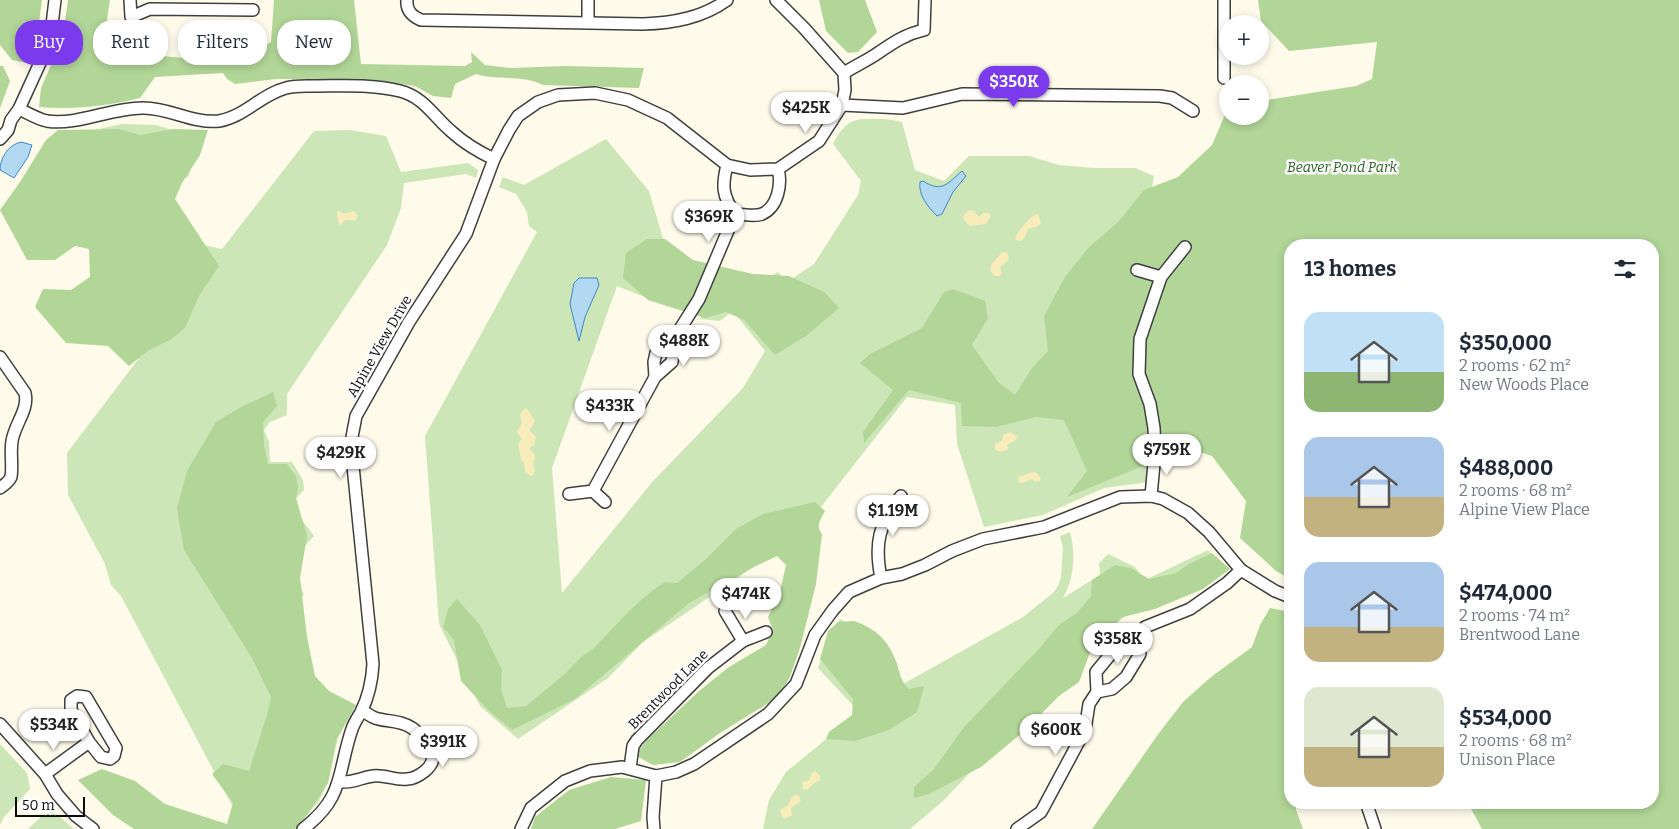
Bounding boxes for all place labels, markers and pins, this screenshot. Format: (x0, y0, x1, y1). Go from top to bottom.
pin: $350K (979, 66, 1049, 108)
pin: $425K (771, 92, 841, 134)
pin: $369K (674, 200, 744, 243)
pin: $488K (649, 324, 719, 367)
pin: $433K (575, 390, 645, 432)
pin: $759K (1132, 434, 1202, 476)
pin: $429K (306, 436, 376, 479)
pin: $1.19M (852, 494, 934, 537)
pin: $474K (711, 578, 781, 620)
pin: $358K (1083, 622, 1153, 665)
pin: $534K (19, 708, 89, 751)
pin: $600K (1021, 714, 1091, 756)
pin: $391K (408, 726, 478, 768)

